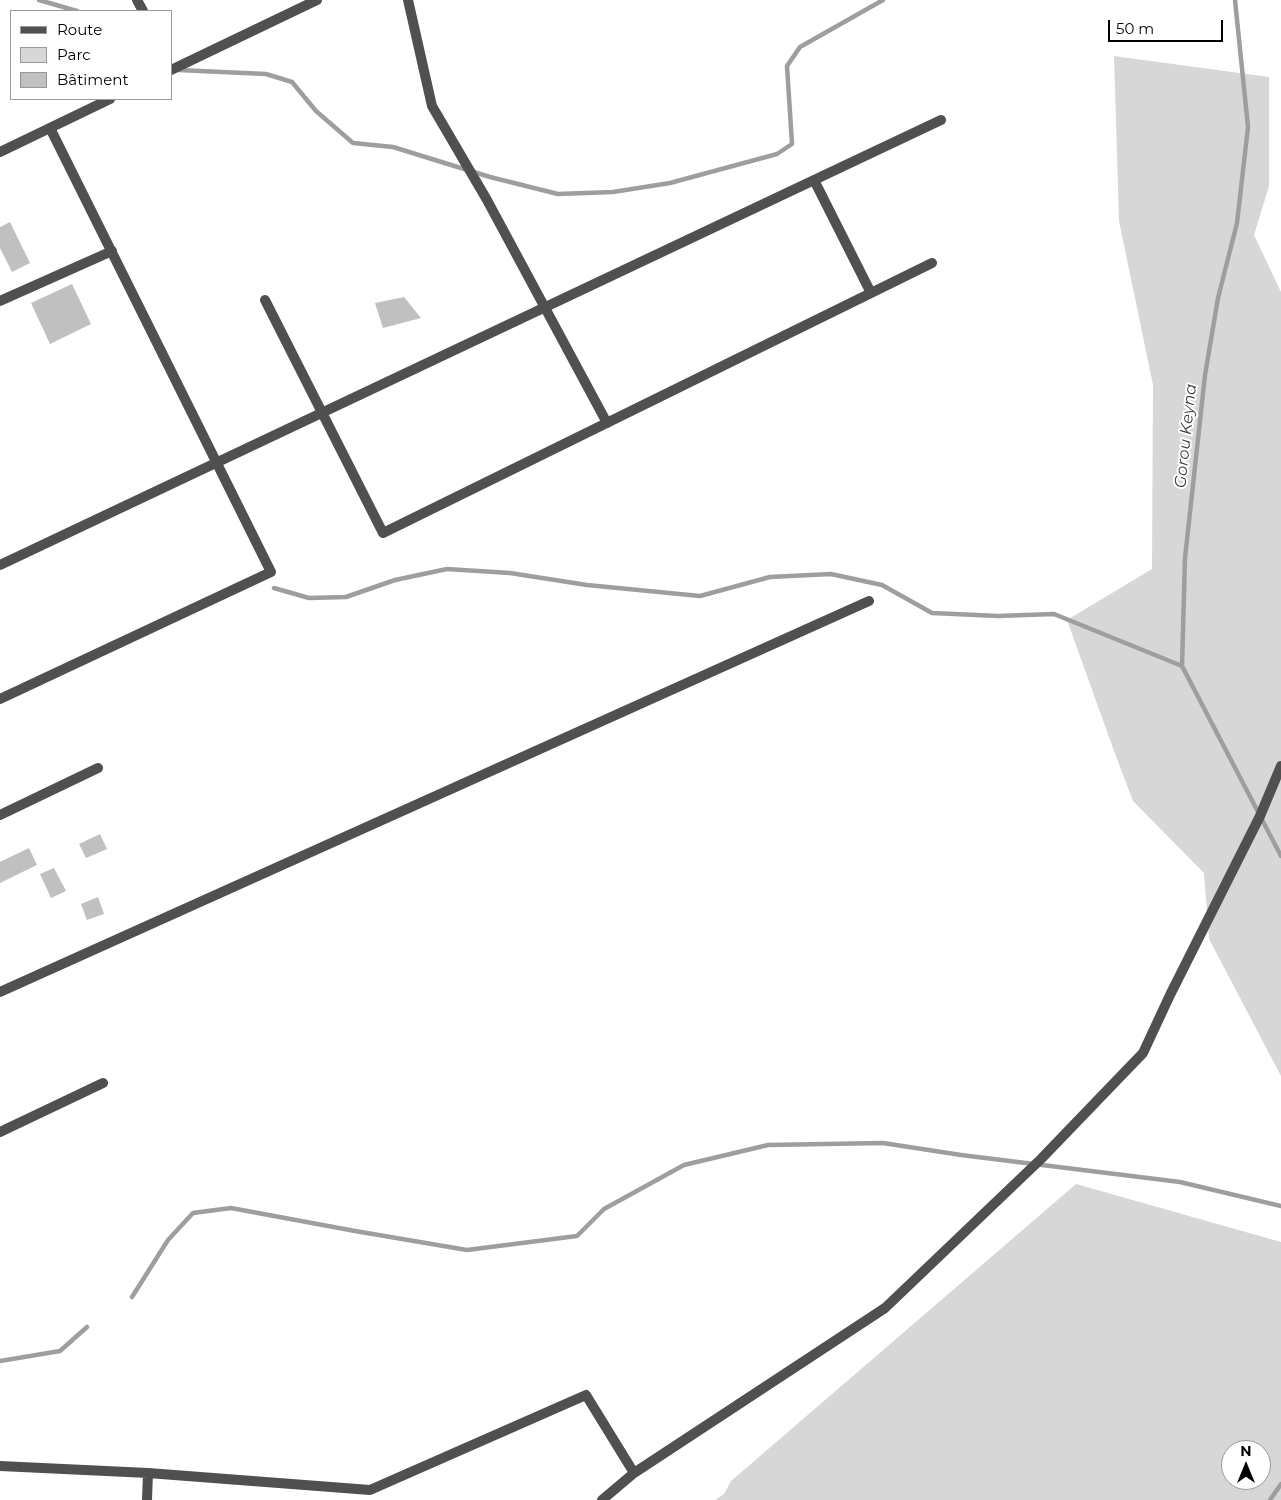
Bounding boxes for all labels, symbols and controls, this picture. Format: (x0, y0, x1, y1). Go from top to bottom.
legend (10, 10, 172, 100)
scale bar (1111, 10, 1226, 42)
text: 50 m (1116, 19, 1154, 38)
text: Route (57, 20, 102, 39)
text: Parc (57, 45, 91, 64)
text: Bâtiment (57, 70, 129, 89)
water label: Gorou Keyna (1171, 383, 1201, 489)
north arrow (1221, 1440, 1271, 1490)
text: N (1240, 1442, 1252, 1460)

